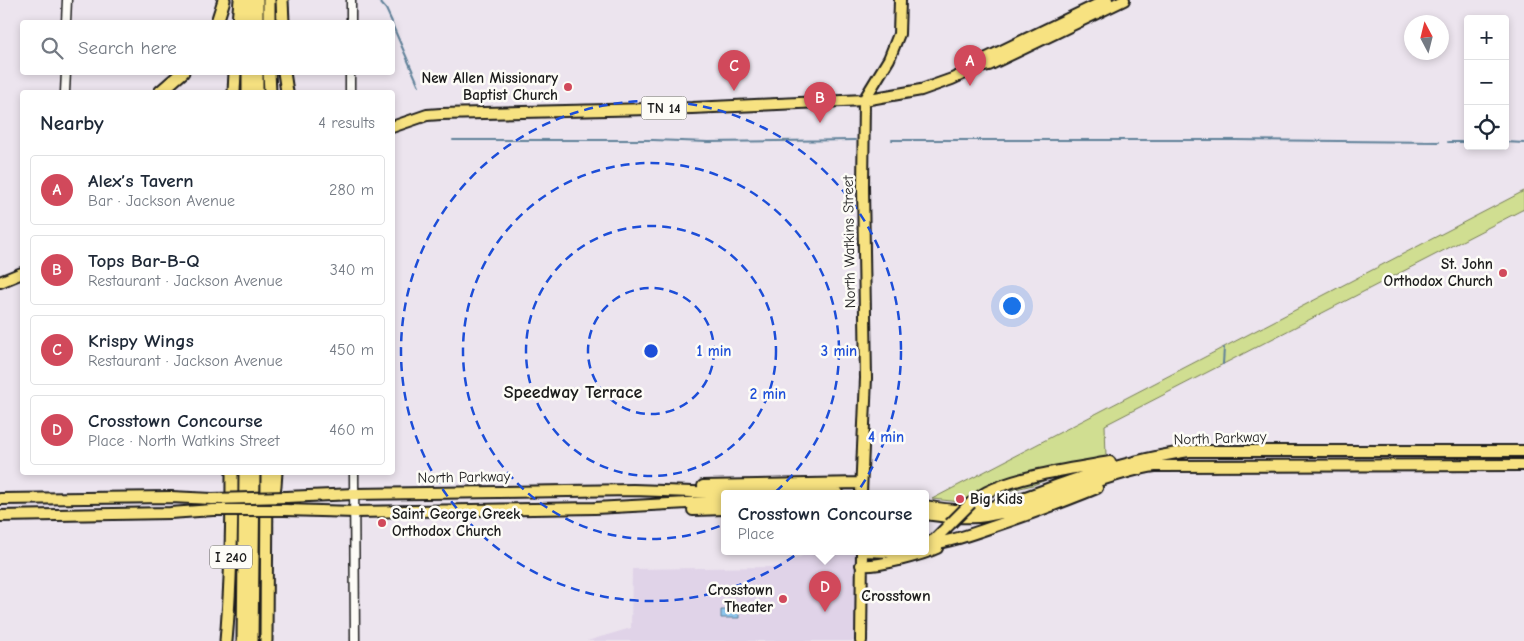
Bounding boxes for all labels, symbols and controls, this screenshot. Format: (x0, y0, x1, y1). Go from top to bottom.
north arrow (1404, 15, 1449, 60)
map controls (1464, 15, 1509, 150)
button: + (1464, 15, 1509, 60)
search box (20, 20, 395, 75)
icon: search (38, 34, 66, 62)
text: Search here (78, 37, 177, 59)
pin: A (954, 45, 986, 86)
pin: C (718, 50, 750, 91)
button: − (1464, 60, 1509, 105)
place label: New Allen Missionary Baptist Church (421, 69, 558, 104)
marker: New Allen Missionary Baptist Church (562, 81, 574, 93)
pin: B (804, 82, 836, 123)
road number: TN 14 (642, 96, 686, 120)
button: locate (1464, 105, 1509, 150)
text: Nearby (40, 111, 104, 135)
text: 4 results (318, 114, 375, 132)
text: Alex’s Tavern (88, 170, 193, 192)
street label: North Watkins Street (839, 175, 859, 309)
text: A (53, 181, 61, 199)
text: 280 m (329, 181, 374, 199)
text: Bar · Jackson Avenue (88, 192, 235, 210)
text: Tops Bar-B-Q (88, 250, 200, 272)
place label: St. John Orthodox Church (1384, 255, 1493, 290)
text: B (52, 261, 62, 279)
text: 340 m (330, 261, 374, 279)
marker: St. John Orthodox Church (1497, 267, 1509, 279)
text: Restaurant · Jackson Avenue (88, 272, 283, 290)
your location (999, 293, 1025, 319)
text: Krispy Wings (88, 330, 194, 352)
text: C (52, 341, 62, 359)
text: 450 m (329, 341, 374, 359)
centre of rings (642, 342, 660, 360)
text: 1 min (697, 342, 731, 360)
text: 3 min (821, 342, 857, 360)
text: Restaurant · Jackson Avenue (88, 352, 283, 370)
district label: Speedway Terrace (504, 382, 642, 403)
text: 2 min (750, 385, 786, 403)
text: Crosstown Concourse (88, 410, 262, 432)
text: D (52, 421, 62, 439)
text: 460 m (329, 421, 374, 439)
street label: North Parkway (1173, 427, 1267, 449)
text: 4 min (868, 428, 904, 446)
text: Place · North Watkins Street (88, 432, 280, 450)
street label: North Parkway (417, 467, 511, 487)
popup (721, 490, 929, 555)
place label: Big Kids (970, 490, 1023, 508)
marker: Big Kids (954, 493, 966, 505)
text: Crosstown Concourse (738, 503, 912, 525)
place label: Saint George Greek Orthodox Church (392, 505, 521, 540)
marker: Saint George Greek Orthodox Church (376, 517, 388, 529)
text: Place (738, 525, 774, 543)
road number: I 240 (210, 546, 252, 568)
pin: D (809, 571, 841, 612)
place label: Crosstown Theater (708, 581, 773, 616)
district label: Crosstown (861, 587, 931, 605)
marker: Crosstown Theater (777, 593, 789, 605)

